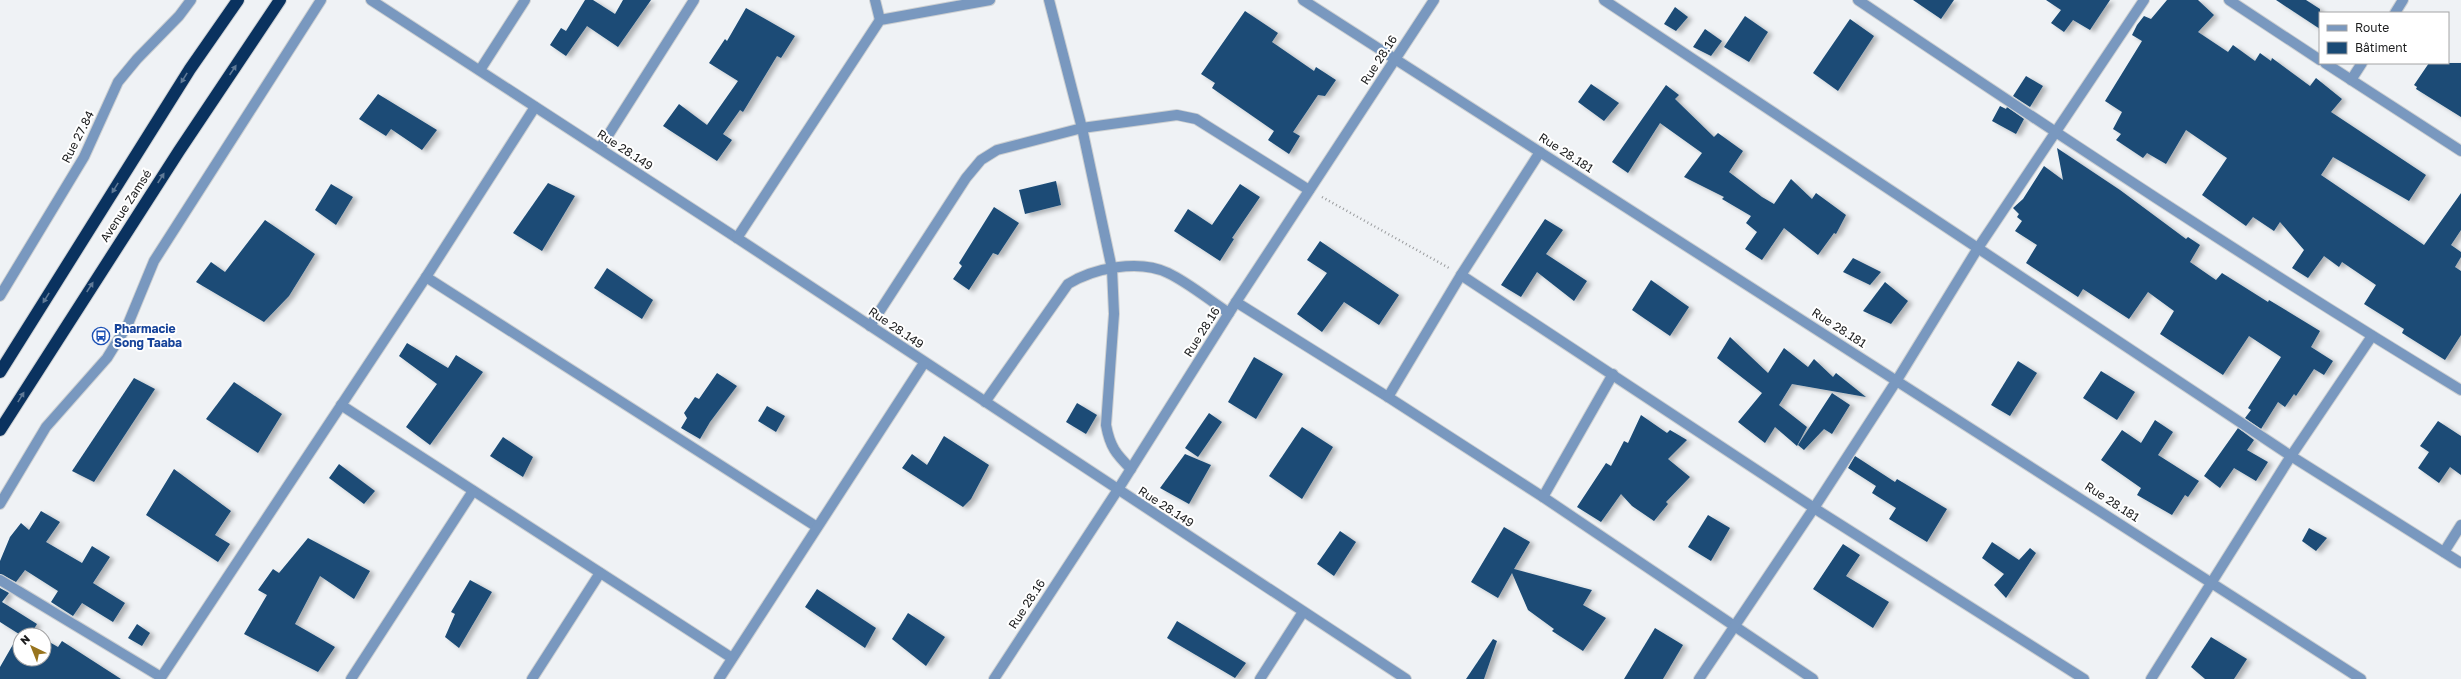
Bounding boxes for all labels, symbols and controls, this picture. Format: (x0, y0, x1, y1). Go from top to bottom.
legend (2319, 12, 2449, 64)
text: Route (2355, 20, 2389, 35)
street label: Rue 28.16 (1357, 32, 1400, 87)
text: Bâtiment (2355, 40, 2408, 55)
one-way arrow (229, 65, 237, 75)
one-way arrow (180, 73, 188, 83)
street label: Rue 27.84 (58, 108, 97, 165)
street label: Rue 28.149 (595, 126, 656, 173)
street label: Rue 28.181 (1536, 129, 1596, 176)
street label: Avenue Zamsé (97, 167, 155, 245)
one-way arrow (157, 173, 165, 183)
one-way arrow (111, 183, 119, 193)
one-way arrow (87, 281, 94, 293)
one-way arrow (42, 293, 50, 304)
street label: Rue 28.149 (866, 304, 927, 352)
street label: Rue 28.16 (1180, 304, 1223, 360)
street label: Rue 28.181 (1809, 304, 1869, 351)
place label: Pharmacie Song Taaba (114, 321, 182, 350)
bus stop icon: Pharmacie Song Taaba (91, 326, 111, 346)
one-way arrow (17, 392, 25, 402)
street label: Rue 28.181 (2082, 478, 2142, 525)
street label: Rue 28.149 (1136, 483, 1197, 530)
street label: Rue 28.16 (1005, 576, 1048, 631)
north arrow (12, 627, 52, 667)
text: N (17, 632, 32, 647)

